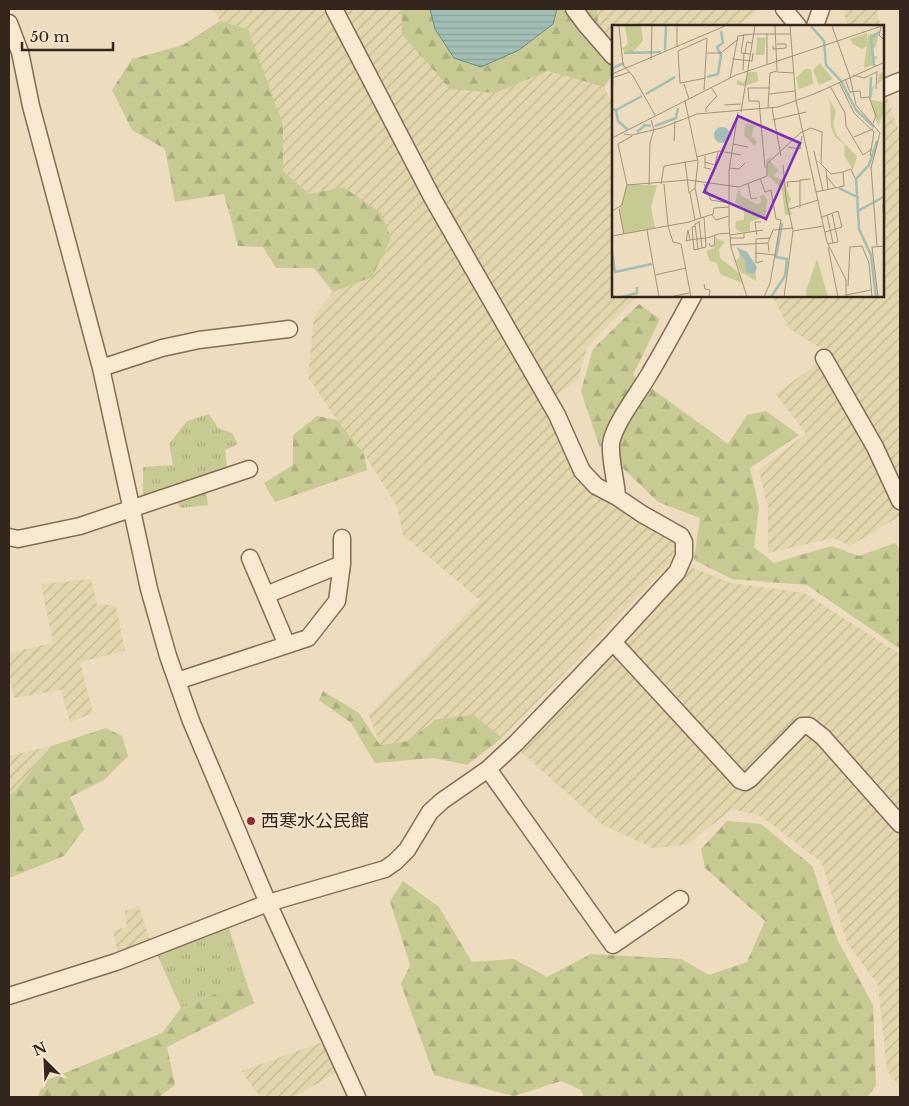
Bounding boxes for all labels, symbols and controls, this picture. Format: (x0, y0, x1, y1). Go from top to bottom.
scale bar (22, 20, 114, 52)
inset map (612, 25, 884, 298)
text: 50 m (30, 27, 70, 46)
place label: 西寒水公民館 (261, 810, 369, 832)
marker: 西寒水公民館 (245, 815, 257, 827)
north arrow (20, 1036, 70, 1086)
text: N (30, 1038, 49, 1060)

